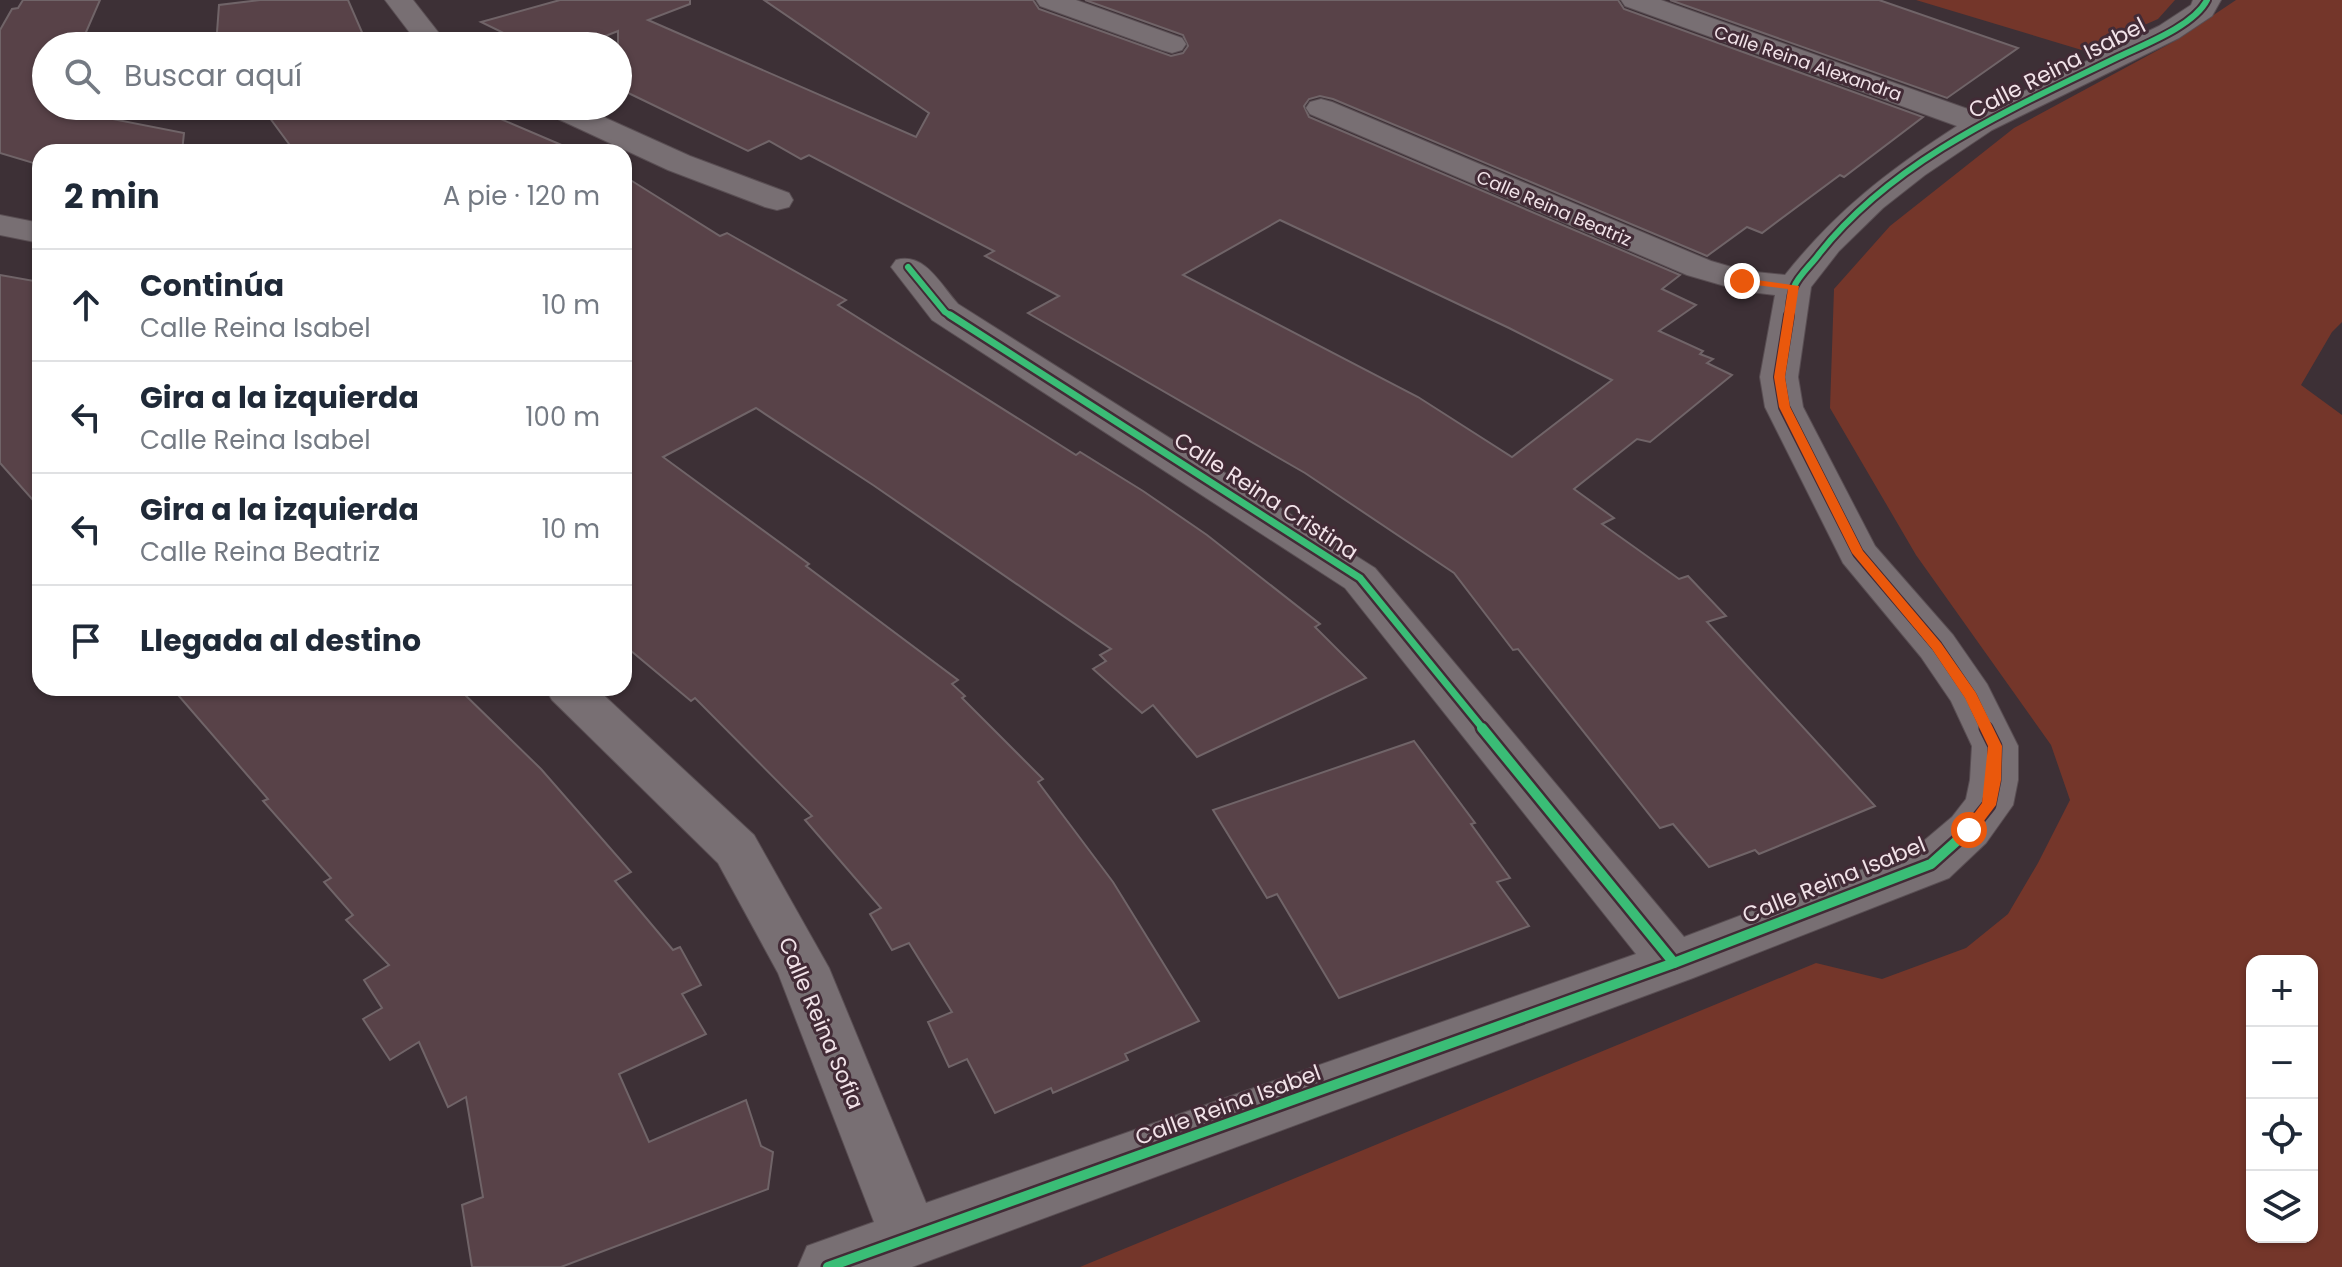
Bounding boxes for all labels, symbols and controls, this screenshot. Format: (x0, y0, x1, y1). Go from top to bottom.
street label: Calle Reina Isabel (1963, 10, 2151, 126)
street label: Calle Reina Alexandra (1711, 19, 1905, 107)
search box (32, 32, 632, 120)
icon: search (60, 54, 104, 98)
text: Buscar aquí (124, 54, 302, 97)
street label: Calle Reina Beatriz (1473, 164, 1635, 252)
text: 2 min (64, 172, 160, 220)
text: A pie · 120 m (443, 178, 600, 214)
route end (1724, 263, 1760, 299)
text: Continúa (140, 264, 284, 307)
icon: ahead (64, 283, 108, 327)
text: 10 m (542, 287, 600, 323)
text: Calle Reina Isabel (140, 310, 371, 346)
text: Gira a la izquierda (140, 376, 419, 419)
icon: left (64, 395, 108, 439)
text: 100 m (525, 399, 600, 435)
text: Calle Reina Isabel (140, 422, 371, 458)
street label: Calle Reina Cristina (1168, 425, 1364, 567)
text: Gira a la izquierda (140, 488, 419, 531)
icon: left (64, 507, 108, 551)
text: 10 m (542, 511, 600, 547)
text: Calle Reina Beatriz (140, 534, 380, 570)
icon: arrive (64, 619, 108, 663)
text: Llegada al destino (140, 619, 421, 662)
route start (1951, 812, 1987, 848)
street label: Calle Reina Isabel (1738, 829, 1930, 931)
street label: Calle Reina Sofia (771, 932, 871, 1114)
map controls (2246, 955, 2318, 1243)
button: + (2246, 955, 2318, 1027)
button: − (2246, 1027, 2318, 1099)
street label: Calle Reina Isabel (1131, 1057, 1325, 1153)
button: locate (2246, 1099, 2318, 1171)
button: layers (2246, 1171, 2318, 1243)

